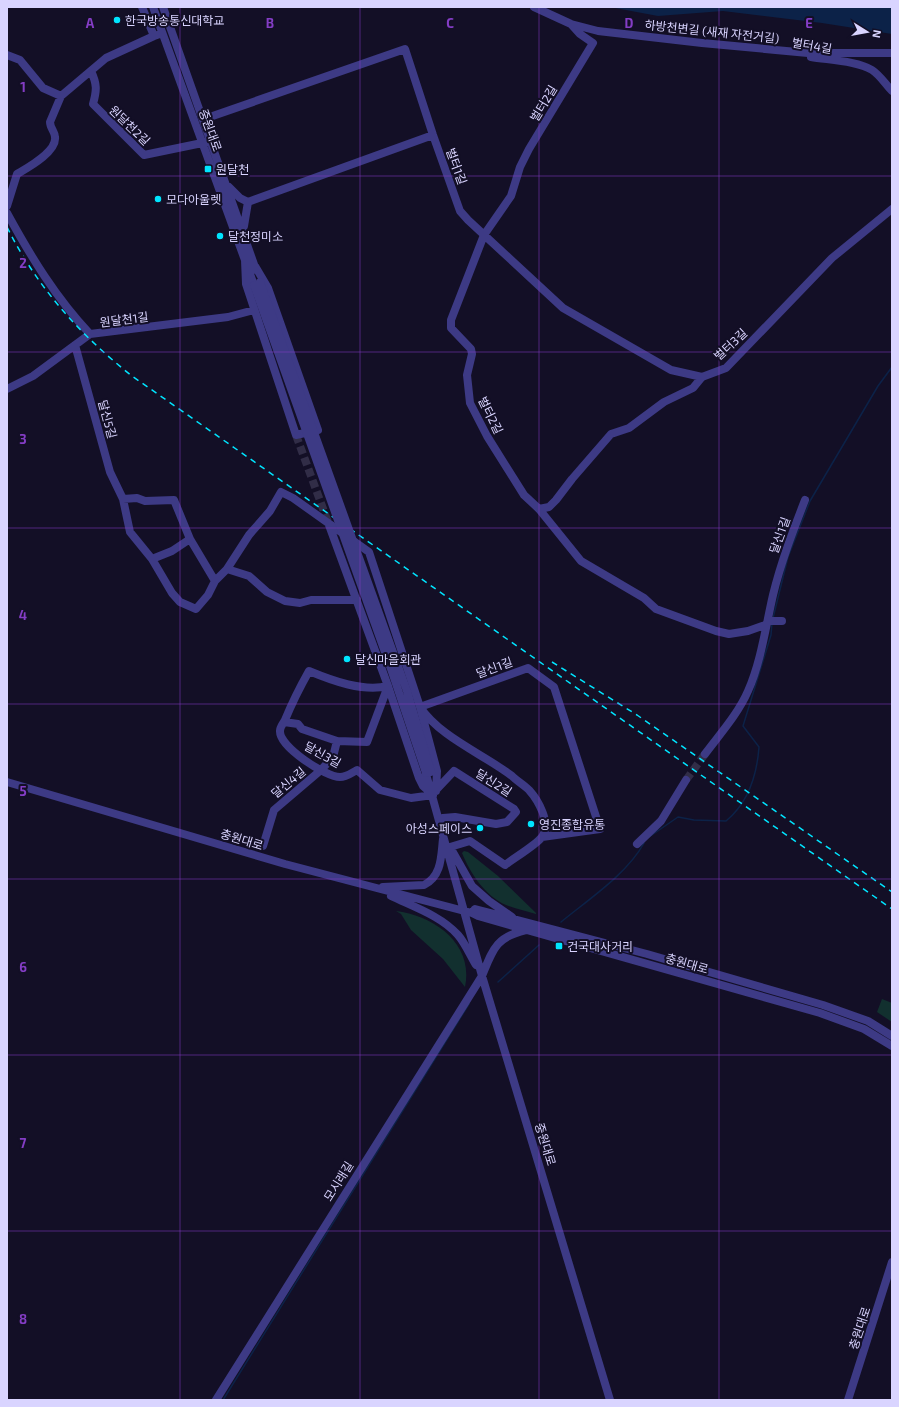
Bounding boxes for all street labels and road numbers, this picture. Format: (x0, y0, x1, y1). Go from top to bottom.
street label: 하방천변길 (새재 자전거길) (644, 17, 780, 45)
street label: 벌터4길 (791, 35, 833, 55)
street label: 벌터2길 (527, 82, 559, 124)
street label: 원달천2길 (107, 102, 153, 148)
street label: 중원대로 (197, 107, 225, 153)
street label: 벌터1길 (444, 146, 470, 186)
street label: 원달천1길 (99, 309, 149, 329)
street label: 벌터3길 (711, 325, 749, 363)
street label: 벌터2길 (476, 394, 506, 436)
street label: 달신5길 (96, 398, 120, 440)
street label: 달신1길 (766, 515, 792, 555)
street label: 달신1길 (474, 654, 514, 680)
street label: 달신3길 (302, 738, 344, 770)
street label: 달신4길 (268, 764, 308, 800)
street label: 달신2길 (473, 765, 515, 799)
street label: 충원대로 (219, 826, 265, 852)
street label: 충원대로 (664, 950, 710, 976)
street label: 중원대로 (533, 1121, 559, 1167)
street label: 모시래길 (320, 1159, 356, 1203)
street label: 충원대로 (846, 1305, 872, 1351)

